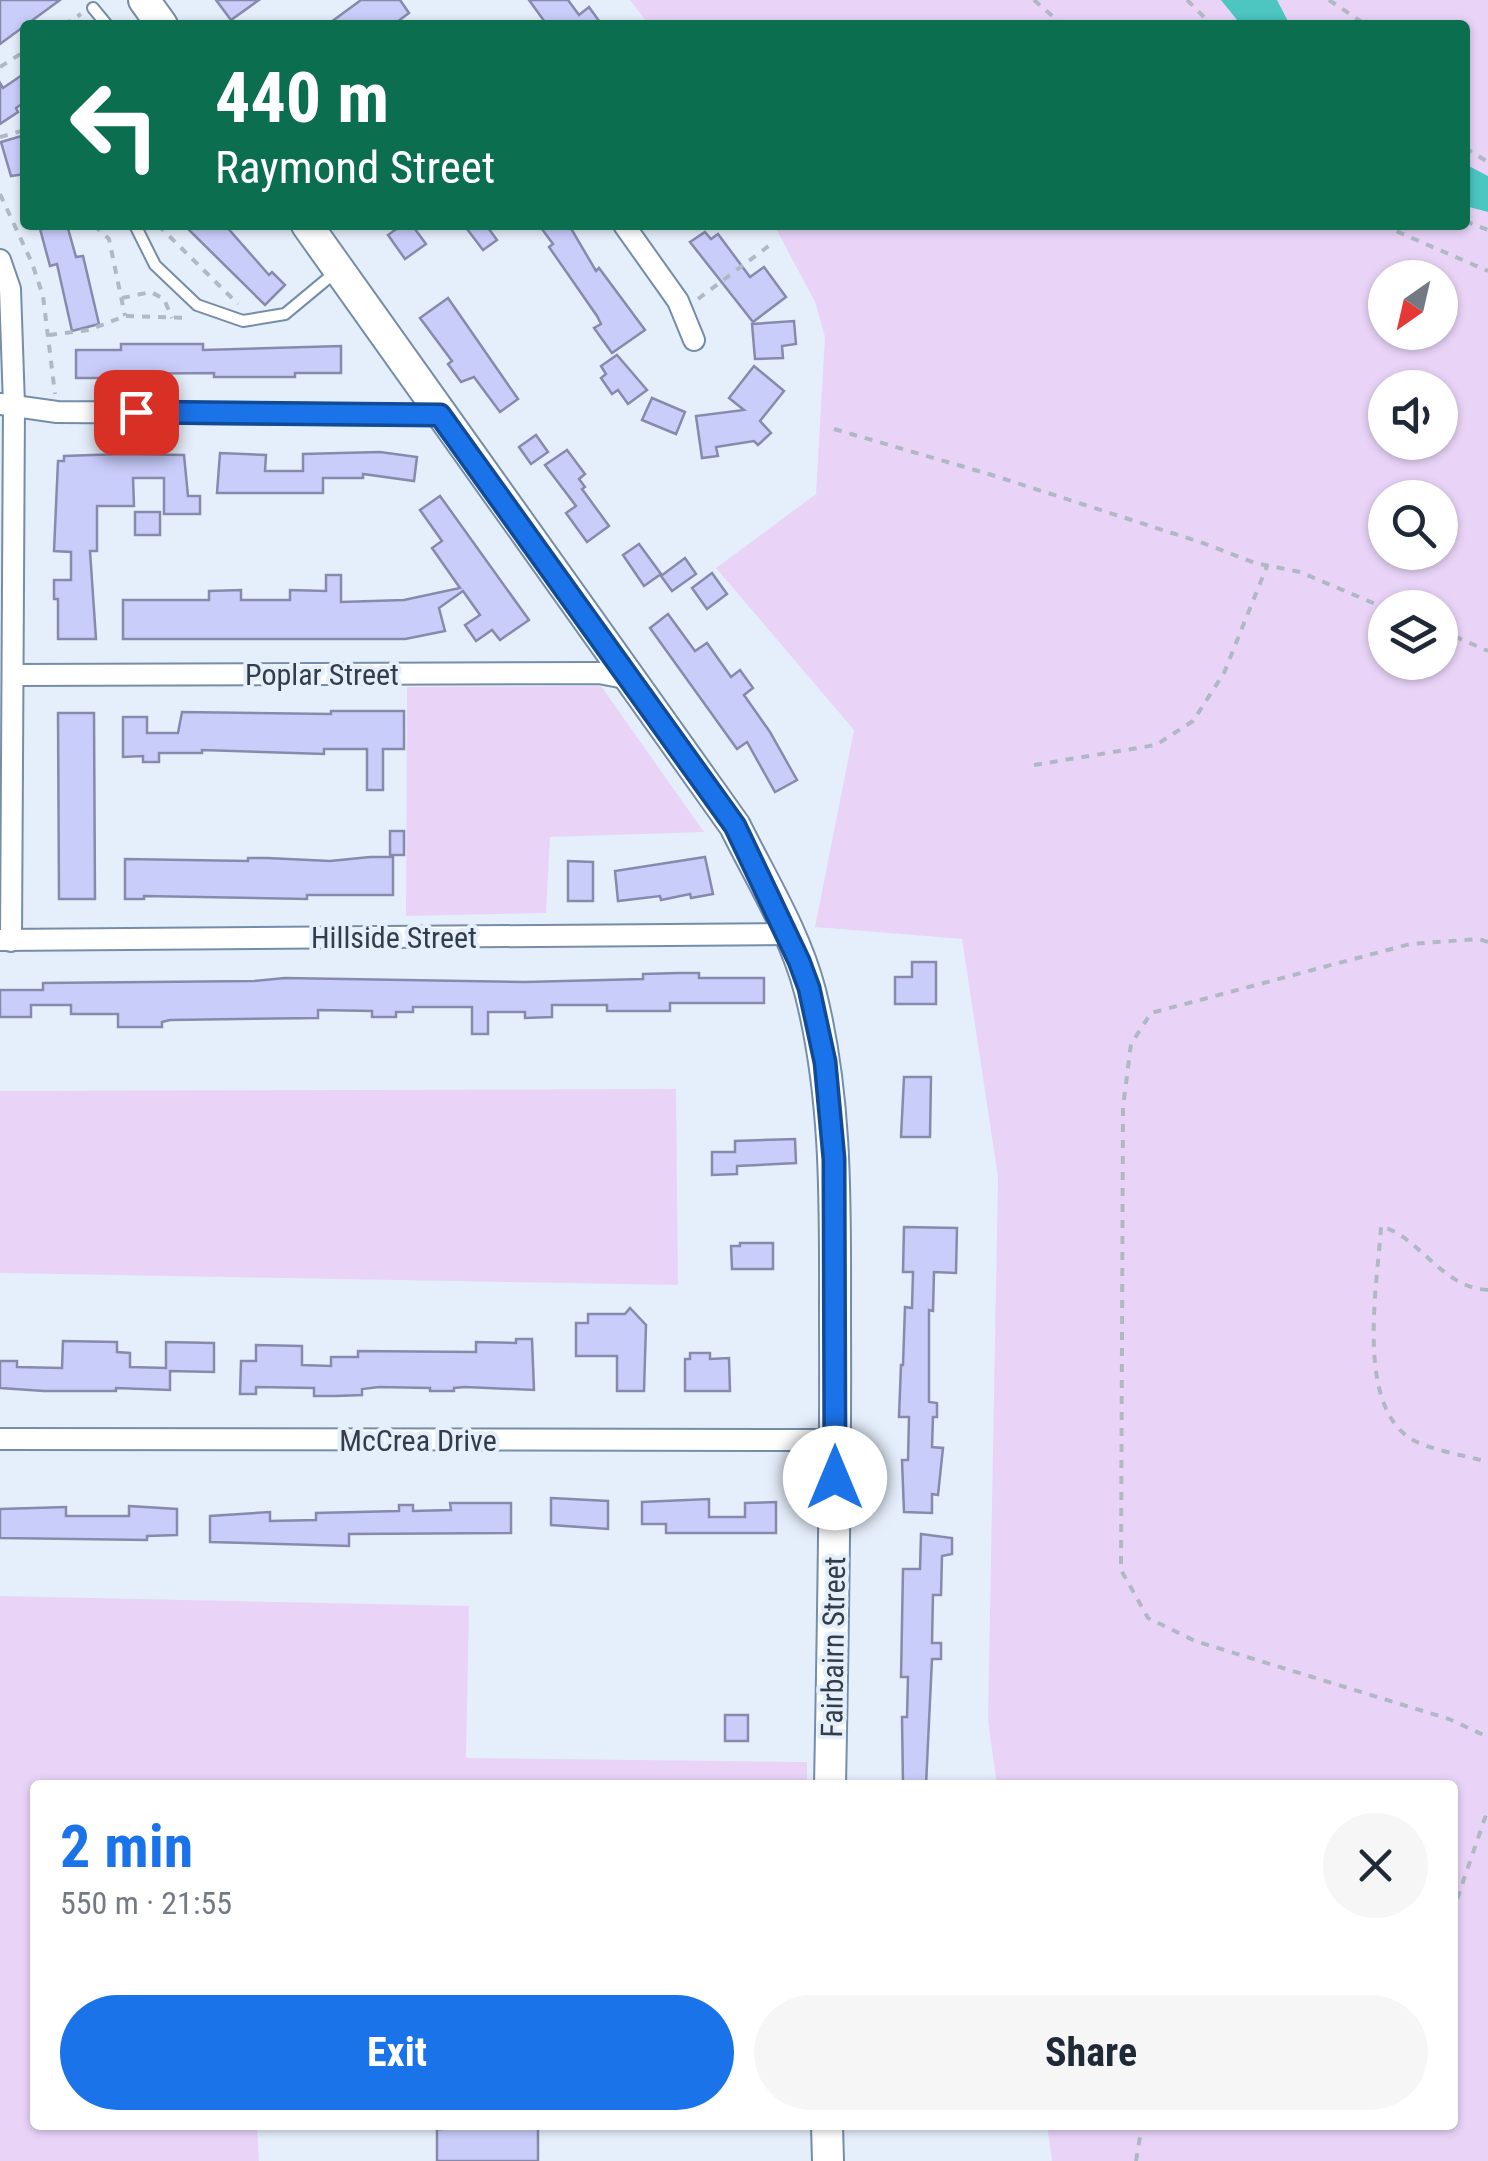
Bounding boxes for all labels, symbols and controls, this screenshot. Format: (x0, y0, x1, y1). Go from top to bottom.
text: 440 m (215, 57, 389, 139)
icon: left (50, 60, 180, 190)
text: Raymond Street (215, 141, 495, 194)
north arrow (1368, 260, 1458, 350)
map controls (1368, 260, 1458, 680)
pin (94, 370, 179, 455)
button: sound (1368, 370, 1458, 460)
icon: arrive (109, 385, 164, 440)
button: search (1368, 480, 1458, 570)
button: layers (1368, 590, 1458, 680)
street label: Poplar Street (245, 657, 399, 692)
street label: Hillside Street (311, 920, 477, 955)
street label: McCrea Drive (339, 1423, 497, 1458)
position arrow (783, 1426, 887, 1530)
street label: Fairbairn Street (814, 1556, 852, 1738)
text: 2 min (60, 1811, 193, 1882)
button: close (1323, 1813, 1428, 1918)
text: 550 m · 21:55 (60, 1884, 232, 1922)
button: Exit (60, 1995, 734, 2110)
button: Share (754, 1995, 1428, 2110)

